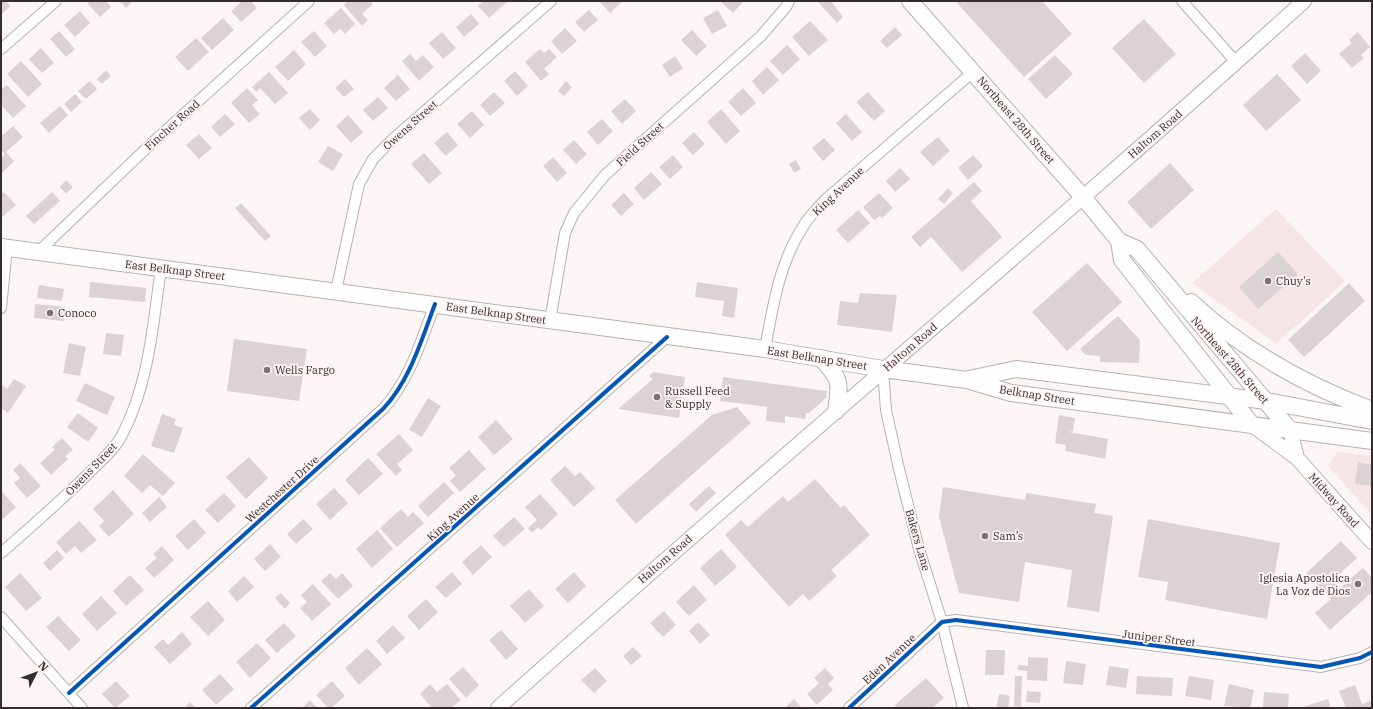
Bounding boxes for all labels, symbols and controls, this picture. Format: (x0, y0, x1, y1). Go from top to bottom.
street label: Northeast 28th Street (974, 73, 1058, 167)
street label: Fincher Road (142, 96, 203, 153)
street label: Owens Street (380, 97, 440, 153)
street label: Haltom Road (1125, 106, 1185, 161)
street label: Field Street (613, 119, 667, 169)
street label: King Avenue (809, 163, 867, 218)
street label: East Belknap Street (124, 257, 226, 283)
place label: Chuy's (1276, 274, 1311, 288)
marker: Chuy's (1263, 276, 1273, 286)
street label: East Belknap Street (445, 299, 547, 327)
place label: Conoco (58, 306, 96, 320)
marker: Conoco (45, 308, 55, 318)
street label: Northeast 28th Street (1188, 313, 1272, 407)
street label: Haltom Road (880, 319, 940, 374)
street label: East Belknap Street (766, 343, 868, 373)
place label: Wells Fargo (275, 363, 335, 377)
marker: Wells Fargo (262, 365, 272, 375)
street label: Belknap Street (998, 382, 1076, 408)
place label: Russell Feed & Supply (665, 384, 730, 411)
marker: Russell Feed & Supply (652, 392, 662, 402)
street label: Owens Street (62, 440, 120, 498)
street label: Westchester Drive (242, 452, 322, 526)
street label: Midway Road (1306, 470, 1362, 530)
street label: King Avenue (424, 490, 482, 544)
street label: Bakers Lane (902, 507, 934, 573)
place label: Sam’s (993, 529, 1023, 543)
street label: Haltom Road (635, 531, 695, 586)
marker: Sam’s (980, 531, 990, 541)
place label: Iglesia Apostolica La Voz de Dios (1259, 571, 1350, 598)
marker: Iglesia Apostolica La Voz de Dios (1353, 579, 1363, 589)
street label: Juniper Street (1122, 627, 1196, 649)
street label: Eden Avenue (859, 631, 919, 687)
north arrow (16, 653, 56, 693)
text: N (35, 658, 52, 674)

